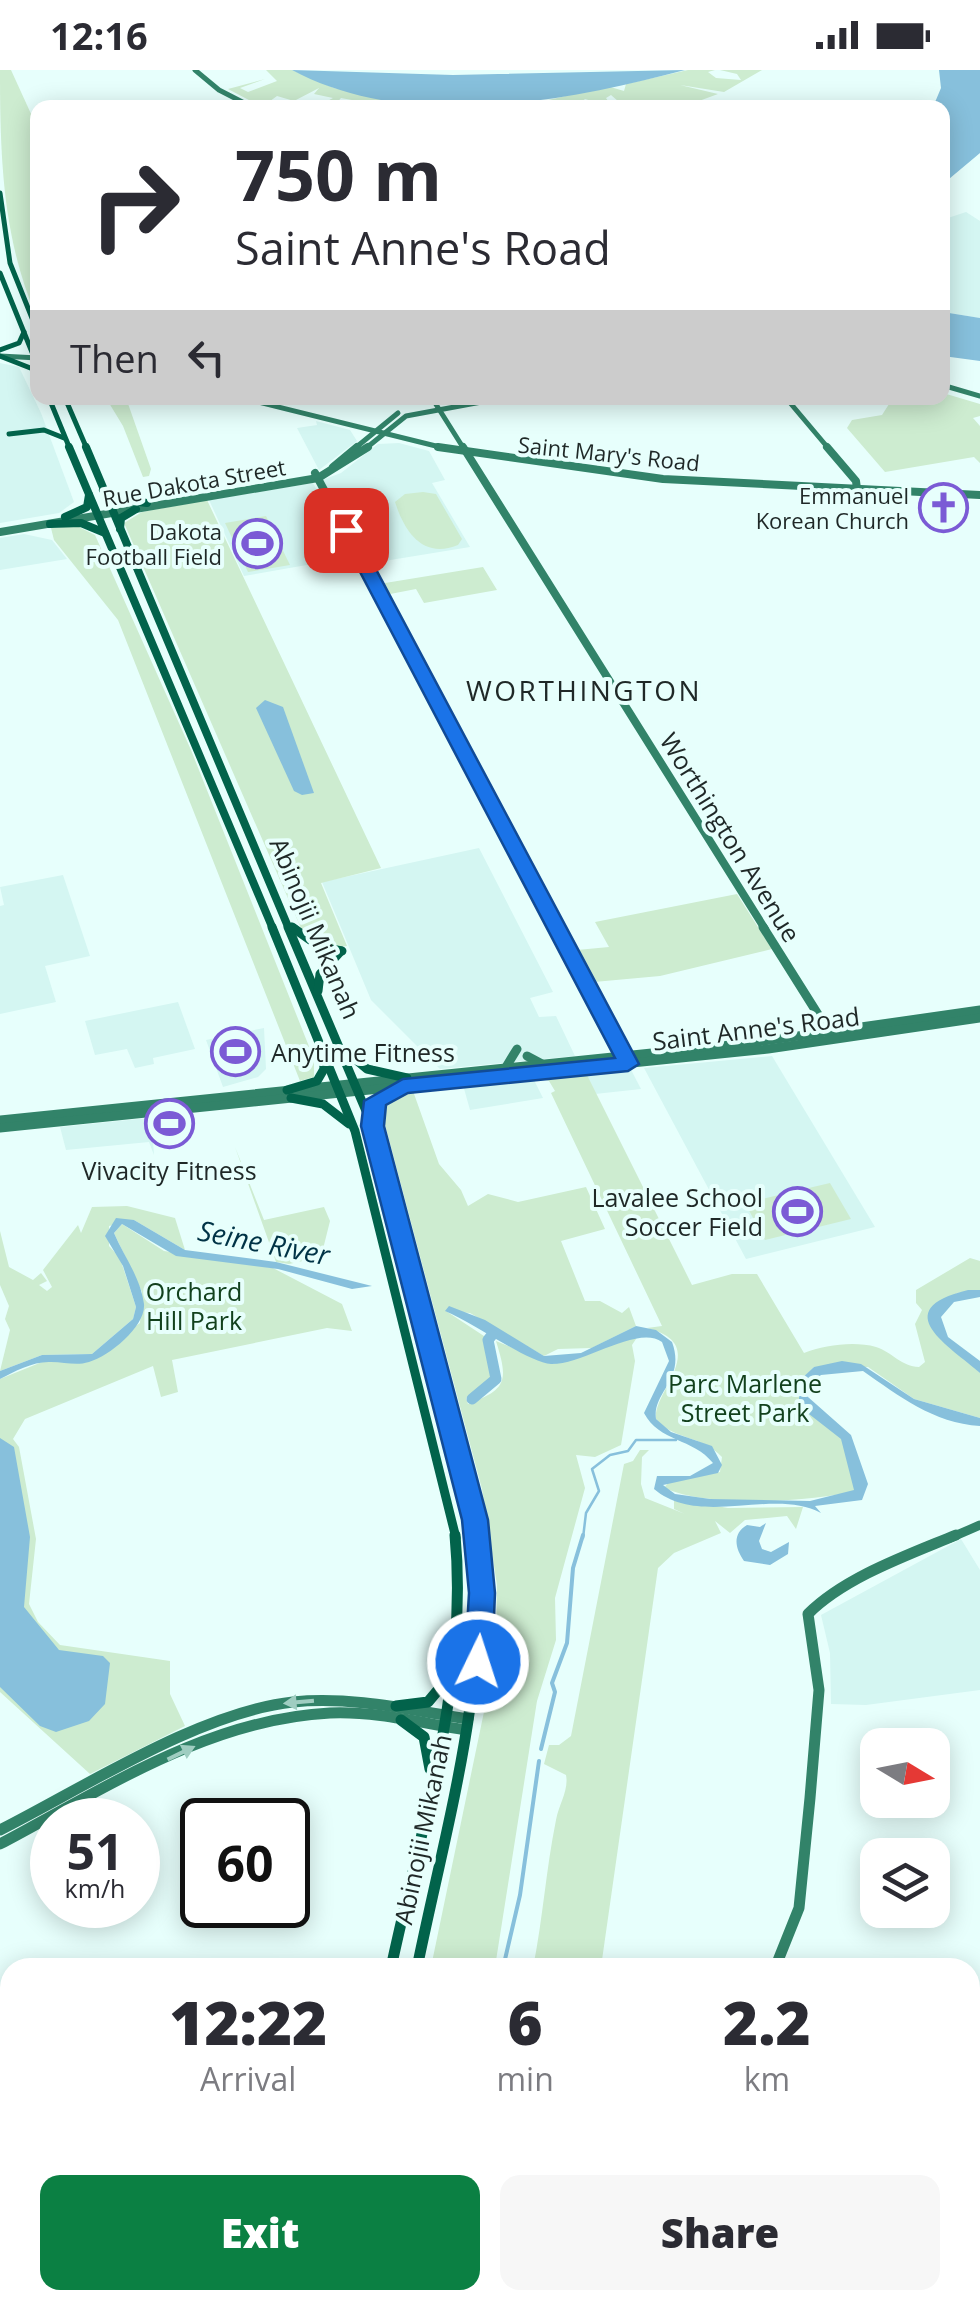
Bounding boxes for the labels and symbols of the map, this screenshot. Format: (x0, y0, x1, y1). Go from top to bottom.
street label: Saint Mary's Road (517, 429, 701, 477)
street label: Rue Dakota Street (100, 451, 288, 513)
place label: Emmanuel Korean Church (756, 480, 909, 535)
church icon: Emmanuel Korean Church (918, 482, 970, 534)
pin (304, 488, 389, 573)
place label: Dakota Football Field (86, 516, 222, 571)
sports icon: Dakota Football Field (231, 518, 283, 570)
district label: WORTHINGTON (466, 671, 702, 709)
street label: Worthington Avenue (653, 726, 809, 948)
street label: Abinojii Mikanah (263, 832, 369, 1024)
street label: Saint Anne's Road (650, 998, 862, 1058)
sports icon: Anytime Fitness (210, 1026, 262, 1078)
place label: Anytime Fitness (271, 1035, 455, 1069)
sports icon: Vivacity Fitness (143, 1098, 195, 1150)
place label: Vivacity Fitness (81, 1153, 257, 1187)
place label: Lavalee School Soccer Field (591, 1180, 763, 1243)
sports icon: Lavalee School Soccer Field (772, 1185, 824, 1237)
water label: Seine River (195, 1211, 334, 1274)
park label: Orchard Hill Park (146, 1274, 242, 1337)
park label: Parc Marlene Street Park (668, 1366, 822, 1429)
position arrow (426, 1610, 530, 1714)
one-way arrow (283, 1694, 315, 1710)
north arrow (860, 1728, 950, 1818)
street label: Abinojii Mikanah (385, 1731, 459, 1927)
one-way arrow (167, 1745, 196, 1762)
speed limit sign: 60 (180, 1798, 310, 1928)

